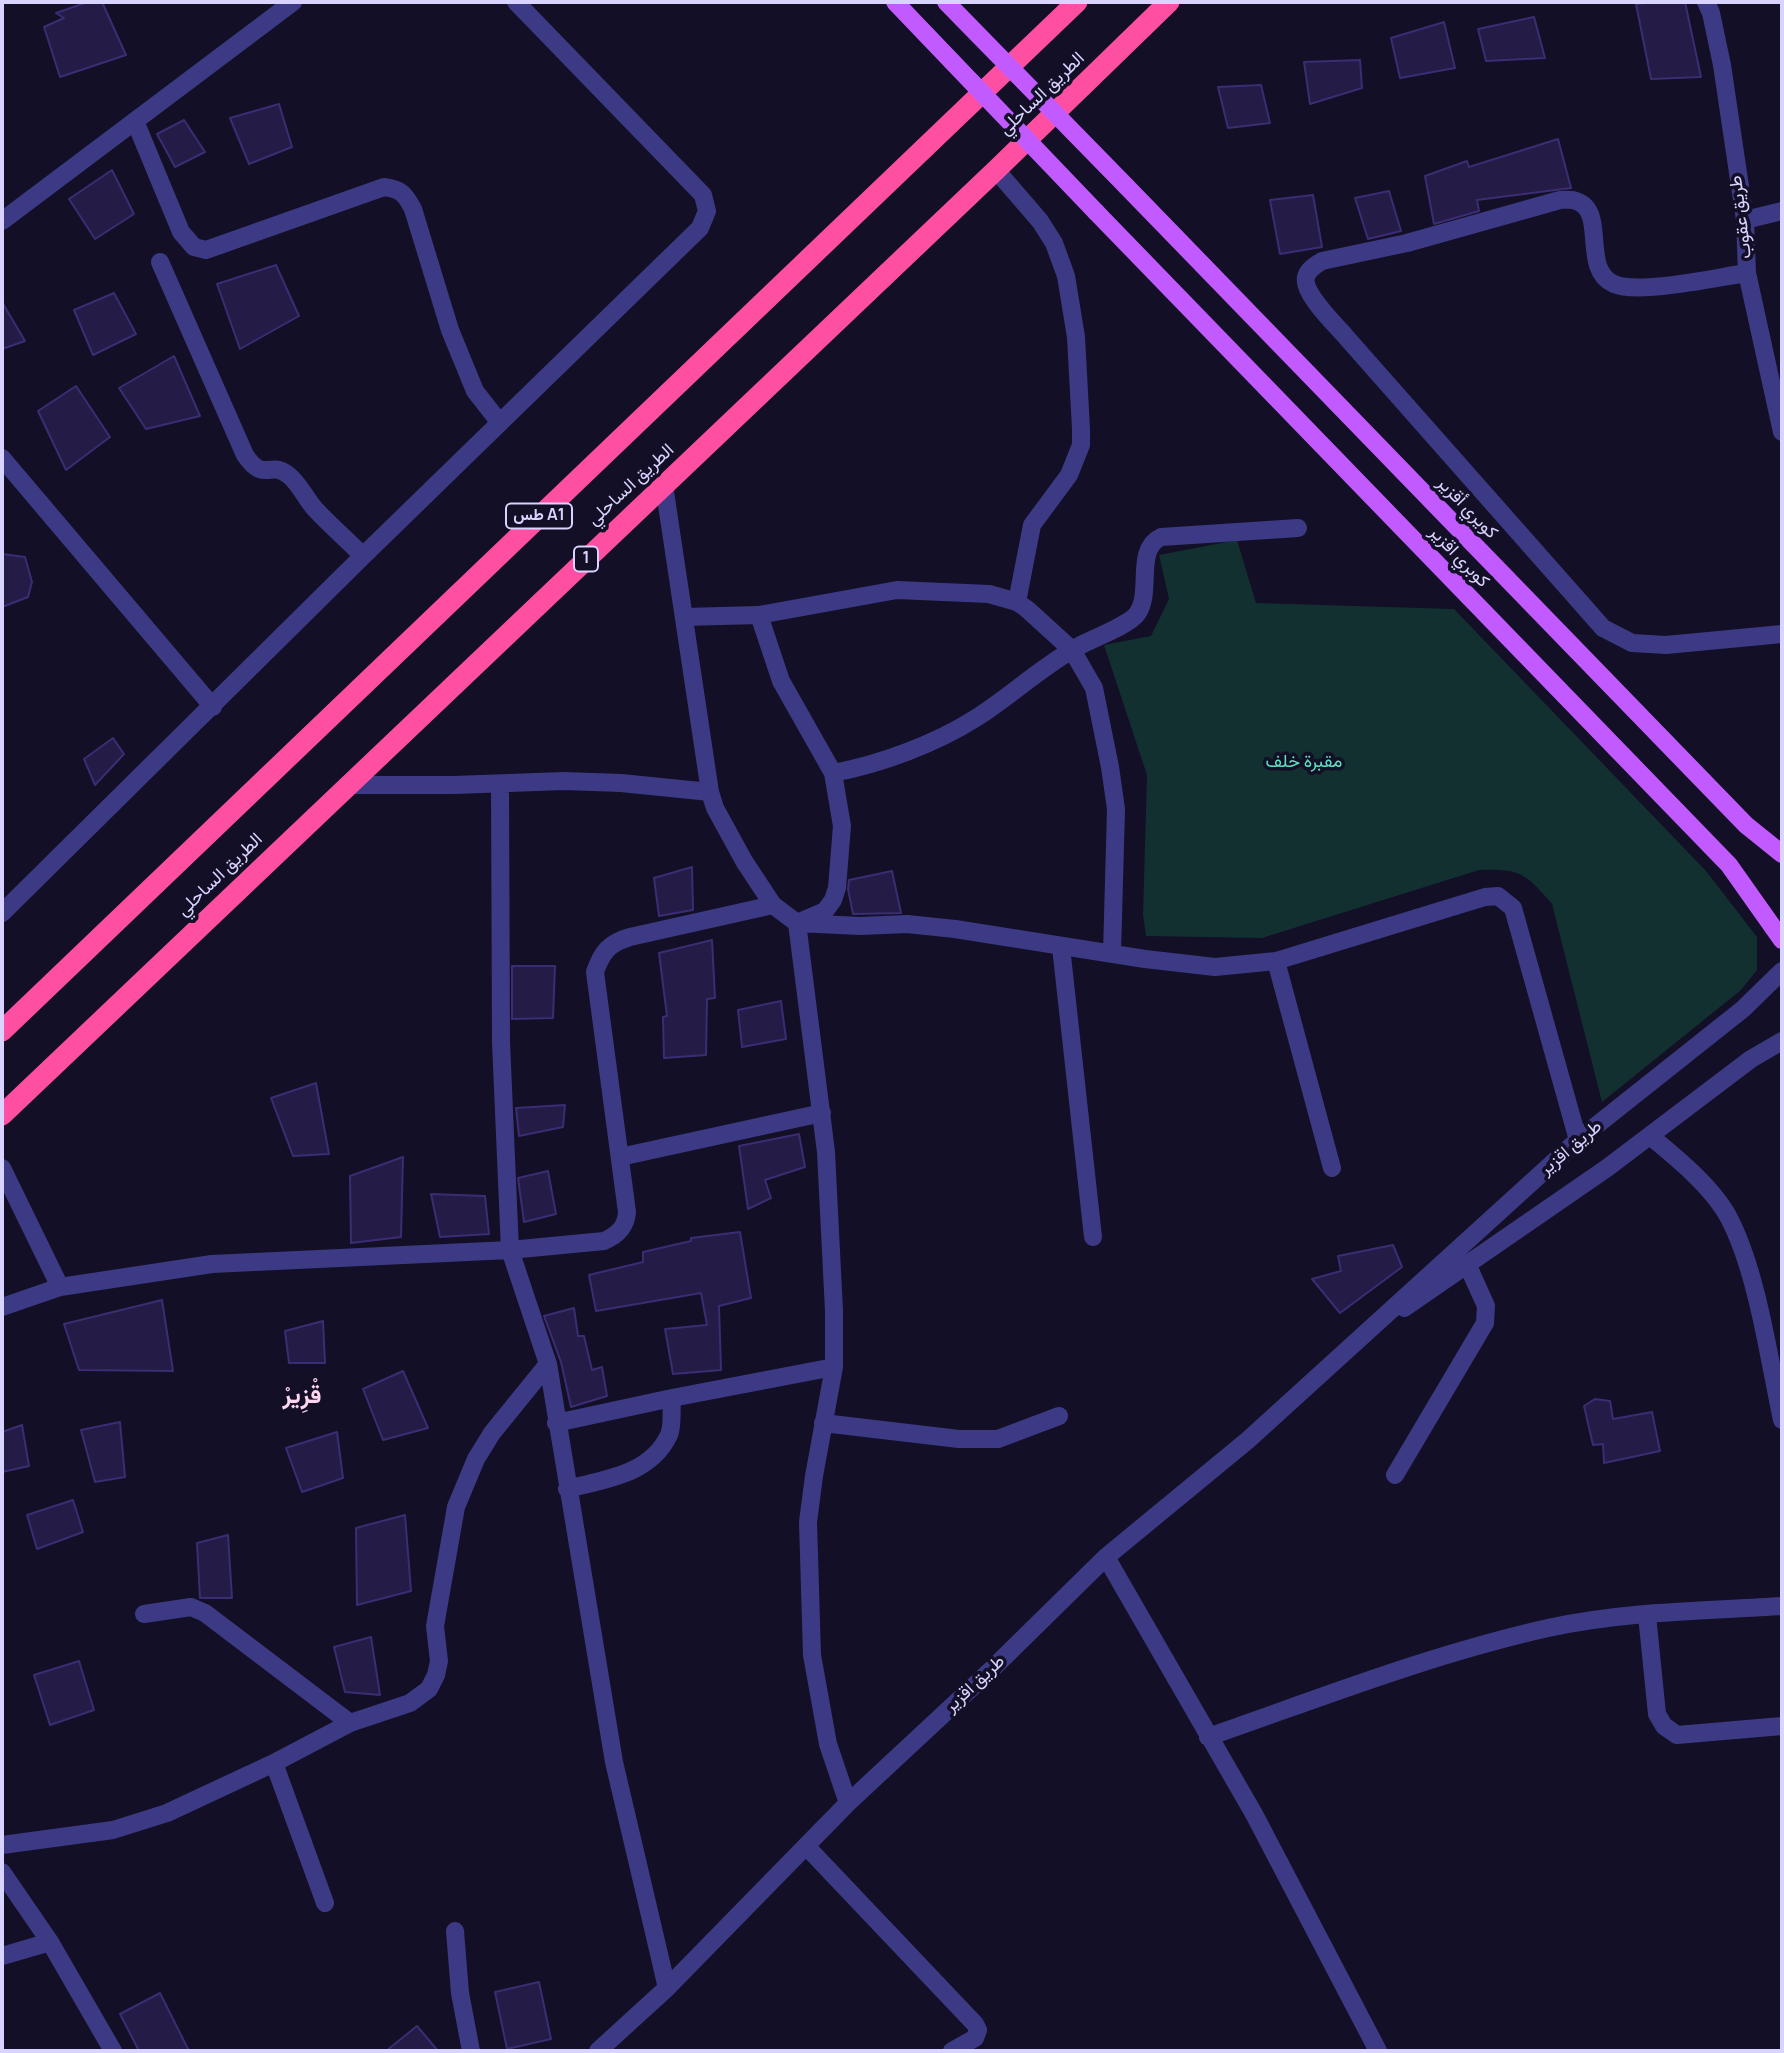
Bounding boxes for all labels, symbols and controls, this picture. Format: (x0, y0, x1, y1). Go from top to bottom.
street label: الطريق الساحلي (995, 48, 1089, 140)
street label: طريق عقوب (1725, 174, 1757, 260)
street label: الطريق الساحلي (583, 439, 679, 531)
street label: كويري أقزير (1432, 472, 1502, 544)
road number: طس A1 (506, 503, 572, 528)
street label: كوبري اقزير (1424, 522, 1494, 592)
road number: 1 (574, 546, 598, 572)
park label: مقبرة خلف (1266, 751, 1342, 773)
street label: الطريق الساحلي (173, 829, 267, 921)
street label: طريق اقزير (1536, 1116, 1606, 1180)
district label: قْزِيرْ (283, 1382, 321, 1410)
street label: طريق اقزير (940, 1651, 1010, 1717)

